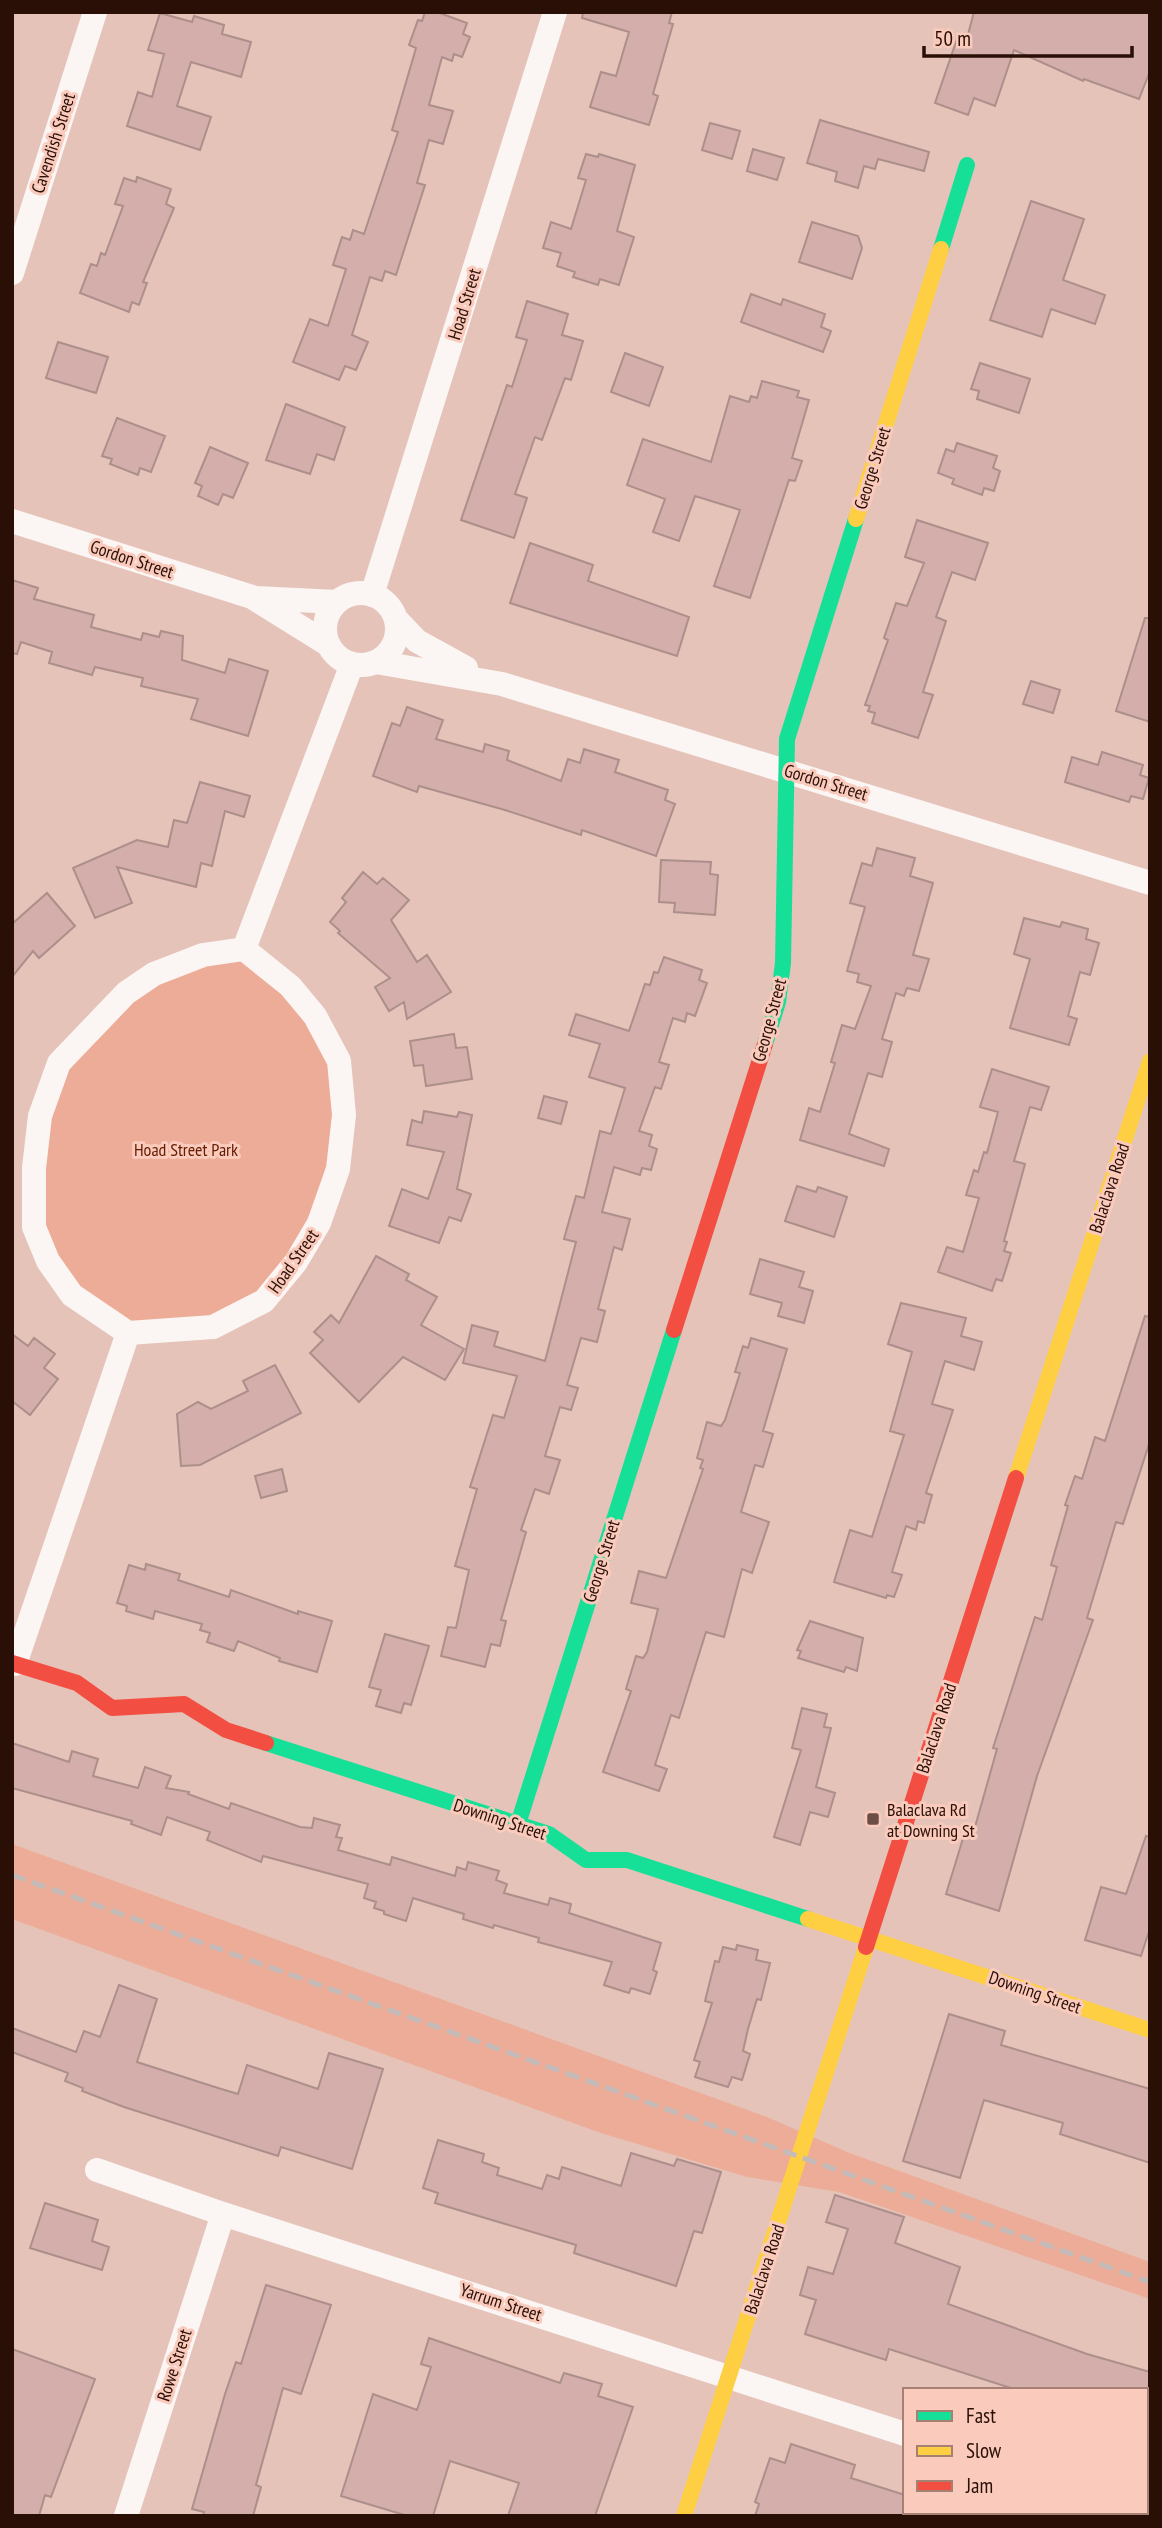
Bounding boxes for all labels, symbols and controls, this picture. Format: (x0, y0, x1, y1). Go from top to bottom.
scale bar (924, 14, 1132, 58)
text: 50 m (934, 25, 971, 52)
street label: Cavendish Street (26, 90, 80, 196)
street label: Hoad Street (442, 265, 486, 343)
street label: George Street (849, 424, 895, 512)
street label: Gordon Street (87, 535, 177, 583)
street label: Gordon Street (781, 758, 871, 806)
street label: George Street (747, 976, 791, 1064)
park label: Hoad Street Park (134, 1138, 238, 1161)
street label: Balaclava Road (1084, 1140, 1134, 1236)
street label: Hoad Street (263, 1224, 324, 1298)
street label: George Street (578, 1517, 624, 1605)
street label: Balaclava Road (911, 1680, 961, 1776)
street label: Downing Street (451, 1793, 549, 1845)
place label: Balaclava Rd at Downing St (887, 1798, 975, 1842)
marker: Balaclava Rd at Downing St (865, 1811, 881, 1827)
street label: Downing Street (986, 1965, 1084, 2019)
street label: Balaclava Road (739, 2221, 789, 2317)
street label: Yarrum Street (457, 2278, 545, 2326)
street label: Rowe Street (152, 2326, 196, 2404)
legend (903, 2388, 1148, 2514)
text: Fast (966, 2402, 996, 2429)
text: Slow (966, 2437, 1002, 2464)
text: Jam (965, 2472, 993, 2499)

